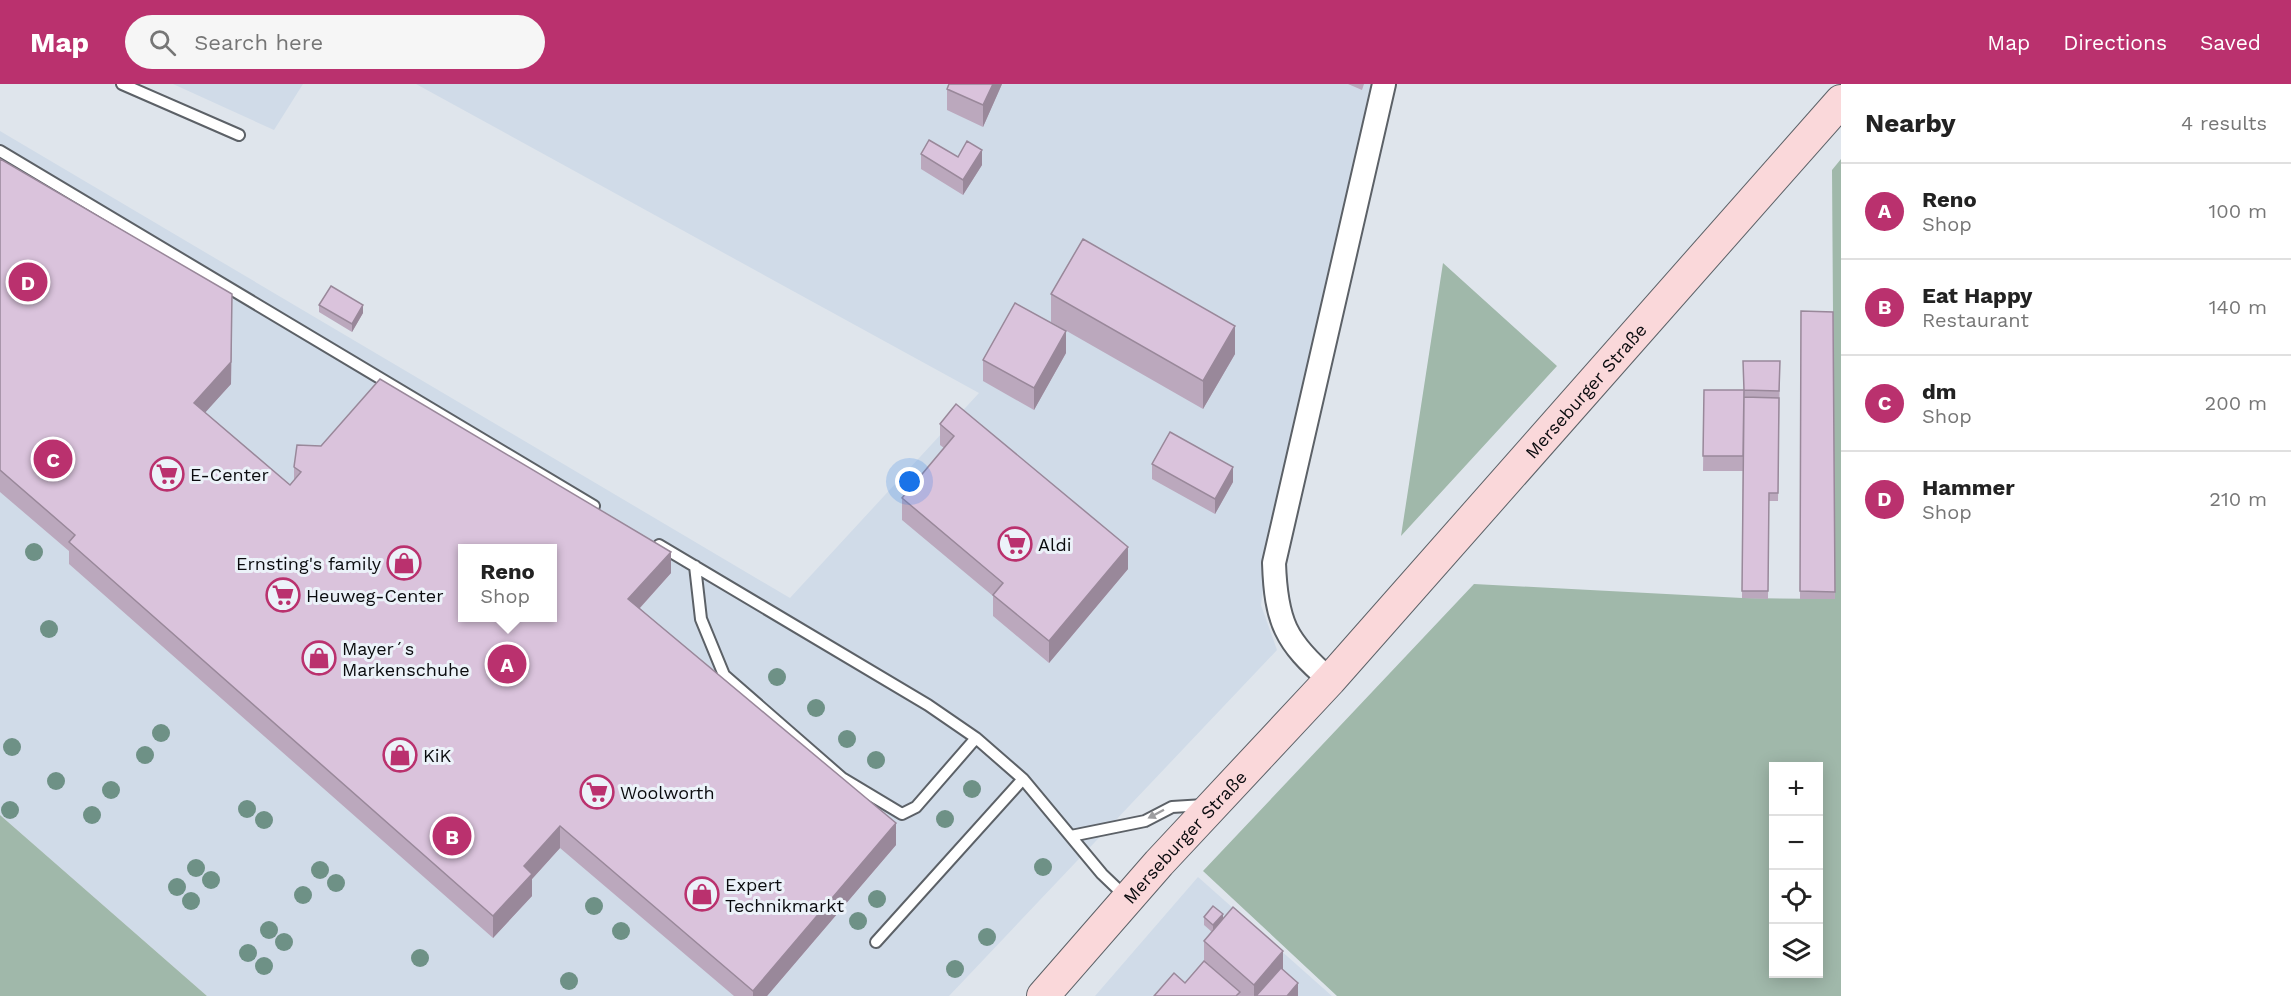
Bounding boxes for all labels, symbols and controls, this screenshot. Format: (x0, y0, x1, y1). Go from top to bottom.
search box (125, 15, 545, 69)
text: Map (30, 26, 89, 59)
icon: search (146, 26, 179, 59)
text: Search here (194, 30, 323, 55)
text: Map (1987, 30, 2030, 55)
text: Directions (2063, 30, 2167, 55)
text: Saved (2200, 30, 2261, 55)
text: Nearby (1865, 108, 1956, 138)
text: 4 results (2181, 111, 2267, 135)
text: Reno (1922, 187, 1977, 212)
text: A (1878, 199, 1891, 223)
text: 100 m (2208, 199, 2267, 223)
text: Shop (1922, 212, 1972, 236)
pin: D (9, 260, 48, 304)
text: Eat Happy (1922, 283, 2032, 308)
text: B (1878, 295, 1891, 319)
text: 140 m (2209, 295, 2267, 319)
text: Restaurant (1922, 308, 2029, 332)
street label: Merseburger Straße (1520, 319, 1650, 462)
text: dm (1922, 379, 1957, 404)
text: C (1878, 391, 1891, 415)
text: 200 m (2205, 391, 2267, 415)
text: Shop (1922, 404, 1972, 428)
pin: C (34, 436, 72, 482)
supermarket icon: E-Center (149, 456, 185, 492)
place label: E-Center (190, 464, 269, 485)
your location (895, 467, 924, 496)
text: Hammer (1922, 475, 2015, 500)
text: D (1877, 487, 1892, 511)
text: 210 m (2209, 487, 2267, 511)
text: Shop (1922, 500, 1972, 524)
supermarket icon: Aldi (997, 526, 1033, 562)
place label: Aldi (1038, 534, 1071, 555)
popup (458, 544, 557, 622)
shop icon: Ernsting's family (386, 545, 422, 581)
place label: Ernsting's family (236, 553, 382, 574)
text: Reno (480, 559, 535, 584)
supermarket icon: Heuweg-Center (265, 577, 301, 613)
text: Shop (480, 584, 530, 608)
place label: Heuweg-Center (306, 585, 443, 606)
place label: Mayer´s Markenschuhe (342, 638, 470, 680)
shop icon: Mayer´s Markenschuhe (301, 640, 337, 676)
pin: A (488, 642, 526, 686)
shop icon: KiK (382, 737, 418, 773)
place label: KiK (423, 745, 452, 766)
map controls (1769, 762, 1823, 978)
button: + (1769, 762, 1823, 816)
street label: Merseburger Straße (1118, 766, 1251, 907)
supermarket icon: Woolworth (579, 774, 615, 810)
place label: Woolworth (620, 782, 715, 803)
one-way arrow (1148, 810, 1165, 819)
pin: B (432, 814, 472, 858)
button: − (1769, 816, 1823, 870)
button: locate (1769, 870, 1823, 924)
place label: Expert Technikmarkt (725, 874, 845, 916)
shop icon: Expert Technikmarkt (684, 876, 720, 912)
button: layers (1769, 924, 1823, 978)

